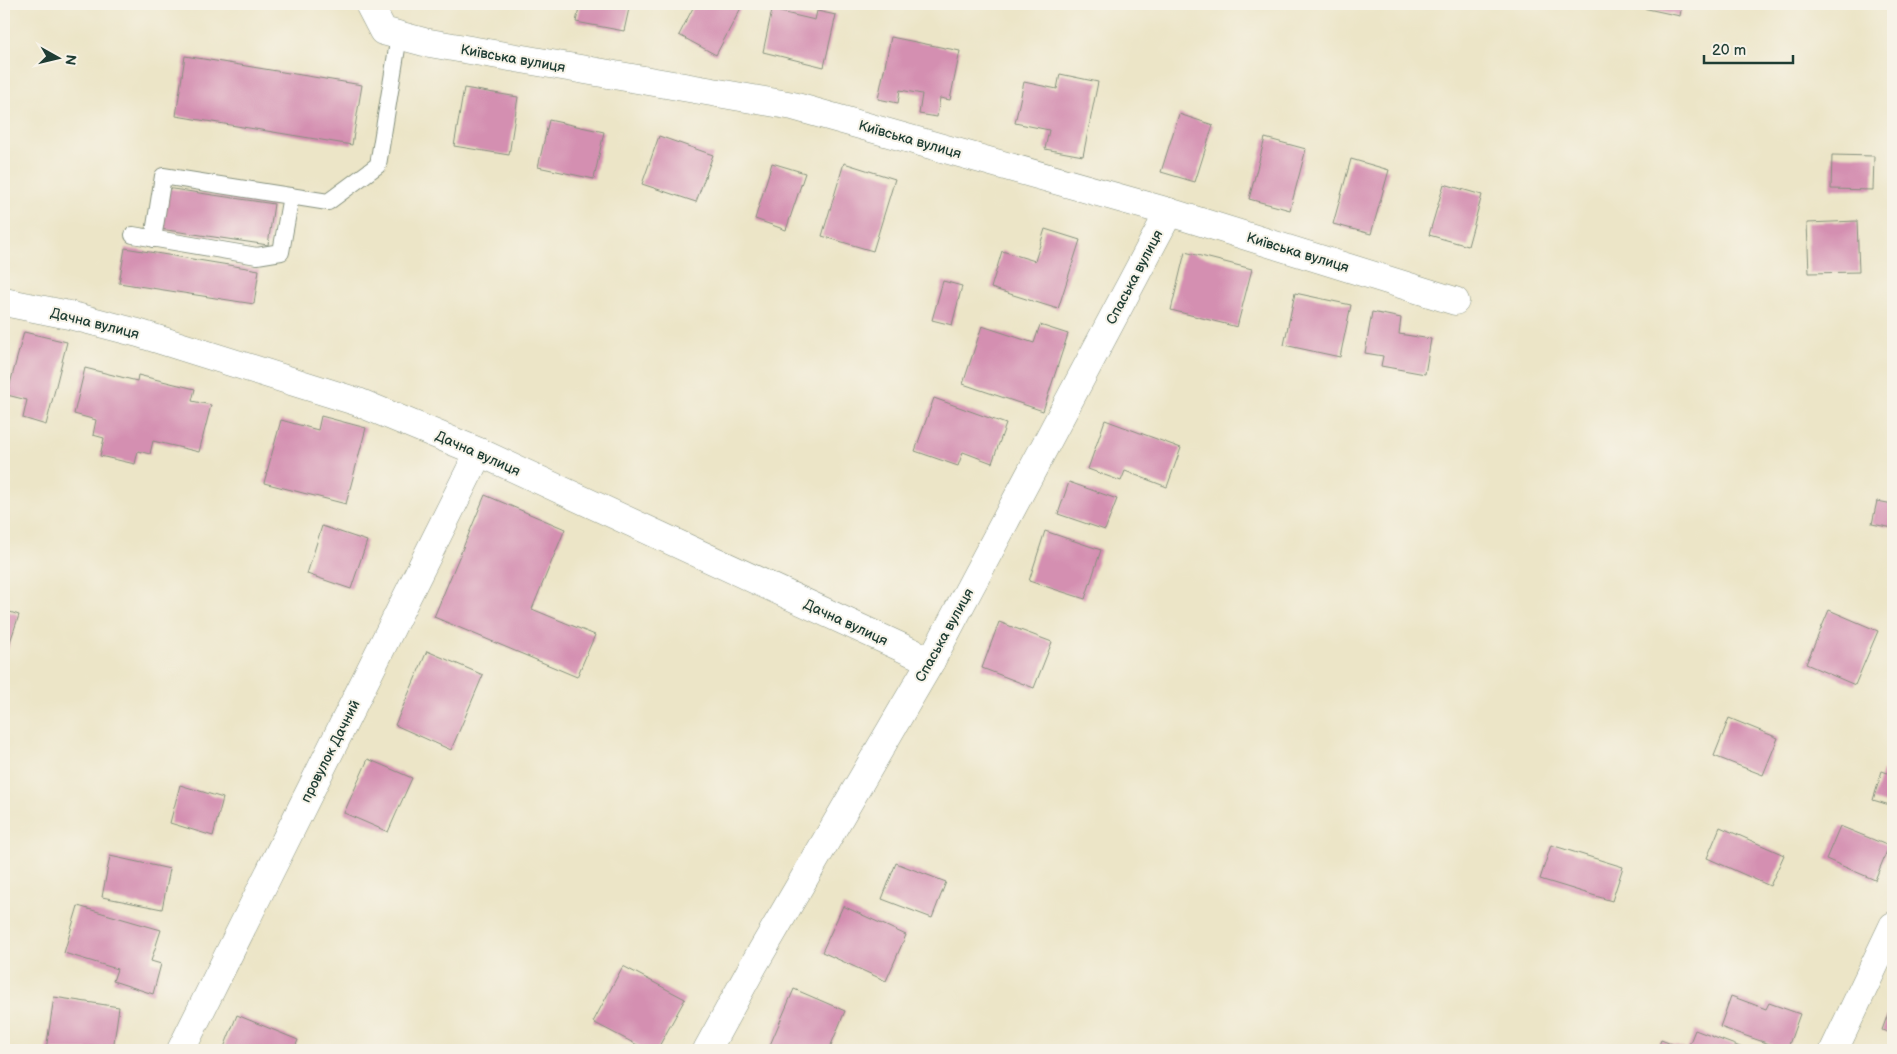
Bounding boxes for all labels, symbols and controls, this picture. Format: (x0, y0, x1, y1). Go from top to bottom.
north arrow (32, 32, 82, 82)
scale bar (1704, 32, 1793, 64)
street label: Київська вулиця (459, 41, 567, 76)
text: 20 m (1712, 41, 1746, 60)
text: N (61, 53, 80, 66)
street label: Київська вулиця (857, 117, 963, 162)
street label: Спаська вулиця (1102, 227, 1167, 327)
street label: Київська вулиця (1245, 229, 1351, 276)
street label: Дачна вулиця (49, 304, 141, 343)
street label: Дачна вулиця (433, 427, 523, 480)
street label: Спаська вулиця (912, 585, 977, 685)
street label: Дачна вулиця (801, 596, 891, 649)
street label: провулок Дачний (297, 697, 364, 805)

